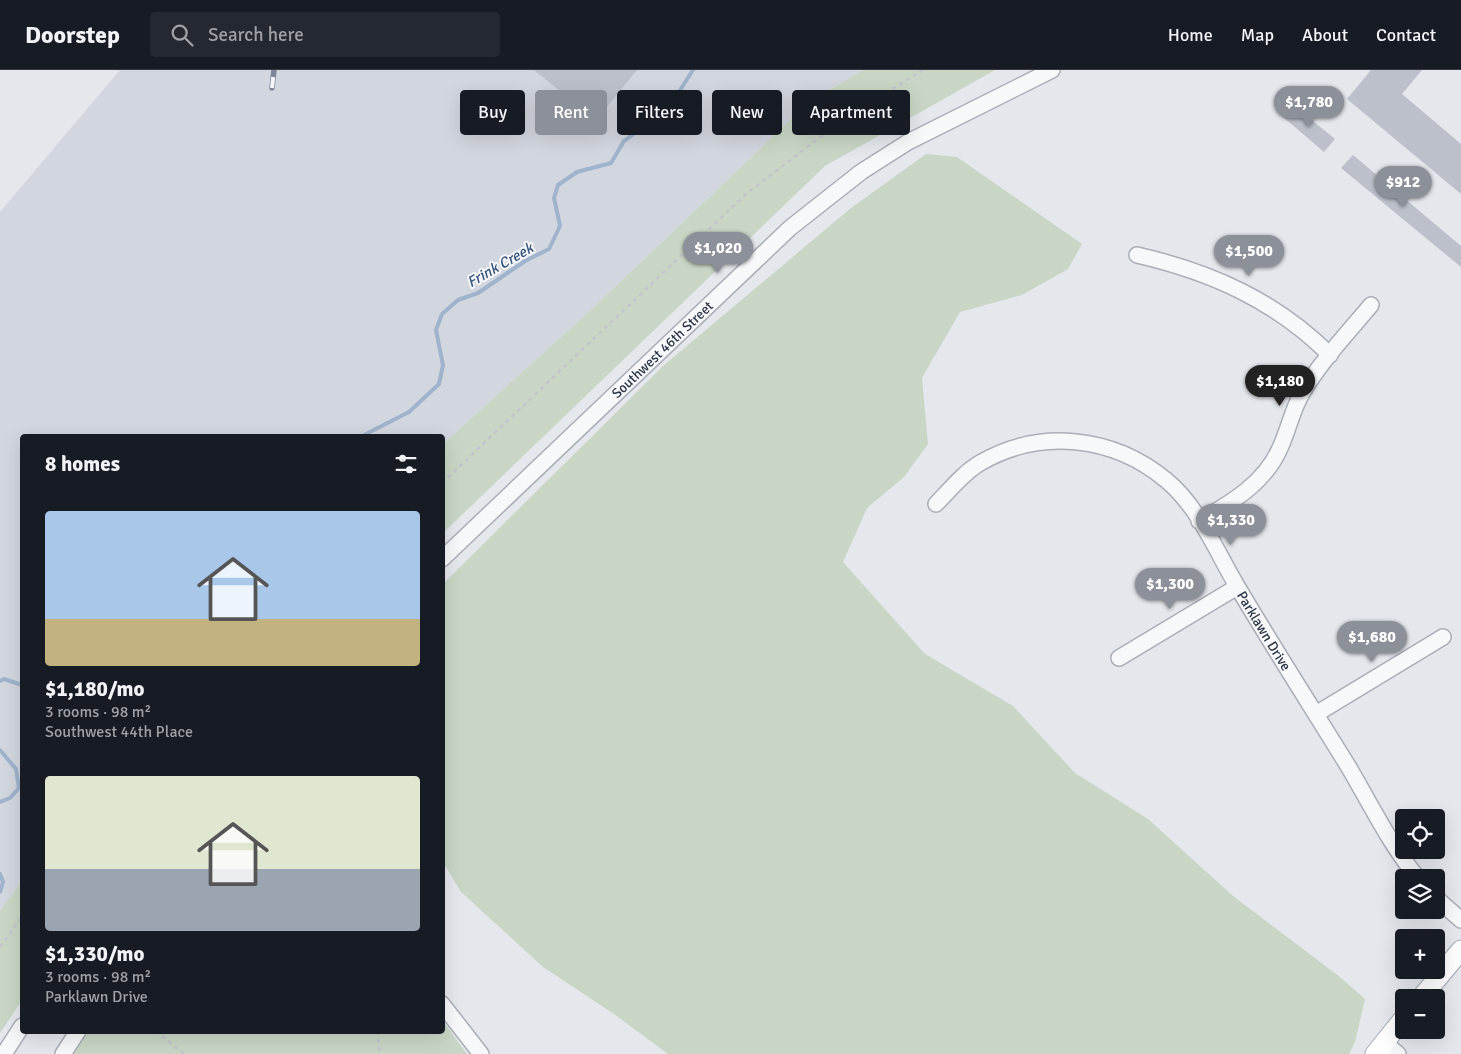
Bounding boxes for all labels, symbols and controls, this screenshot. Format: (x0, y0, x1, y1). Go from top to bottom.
search box (150, 12, 500, 57)
text: Doorstep (25, 20, 120, 50)
icon: search (168, 21, 196, 49)
text: Search here (208, 23, 304, 47)
text: Home (1168, 24, 1213, 46)
text: Map (1241, 24, 1274, 46)
text: About (1302, 24, 1348, 46)
text: Contact (1376, 24, 1436, 46)
pin: $1,780 (1268, 85, 1350, 128)
chip: Buy (460, 90, 525, 135)
chip: Rent (535, 90, 607, 135)
chip: Filters (617, 90, 702, 135)
chip: New (712, 90, 782, 135)
chip: Apartment (792, 90, 910, 135)
text: $1,780 (1285, 92, 1333, 112)
pin: $912 (1373, 166, 1433, 208)
text: $912 (1386, 172, 1420, 192)
pin: $1,020 (677, 232, 759, 274)
pin: $1,500 (1208, 234, 1290, 277)
water label: Frink Creek (464, 238, 537, 291)
text: $1,020 (694, 238, 742, 258)
text: $1,500 (1225, 241, 1273, 261)
street label: Southwest 46th Street (608, 298, 717, 402)
pin: $1,180 (1239, 364, 1321, 407)
text: $1,180 (1256, 371, 1304, 391)
icon: filters (392, 450, 420, 478)
text: 8 homes (45, 451, 120, 477)
pin: $1,330 (1190, 504, 1272, 546)
text: $1,330 (1207, 510, 1255, 530)
icon: home (188, 544, 278, 634)
pin: $1,300 (1129, 568, 1211, 610)
text: $1,300 (1146, 574, 1194, 594)
street label: Parklawn Drive (1233, 588, 1294, 674)
pin: $1,680 (1331, 620, 1413, 663)
text: $1,680 (1348, 627, 1396, 647)
text: $1,180/mo (45, 676, 144, 702)
text: 3 rooms · 98 m² (45, 702, 151, 722)
text: Southwest 44th Place (45, 722, 193, 742)
icon: home (188, 809, 278, 899)
map controls (1395, 809, 1445, 1039)
button: locate (1395, 809, 1445, 859)
button: layers (1395, 869, 1445, 919)
button: + (1395, 929, 1445, 979)
text: $1,330/mo (45, 941, 144, 967)
text: 3 rooms · 98 m² (45, 967, 151, 987)
text: Parklawn Drive (45, 987, 148, 1007)
button: − (1395, 989, 1445, 1039)

